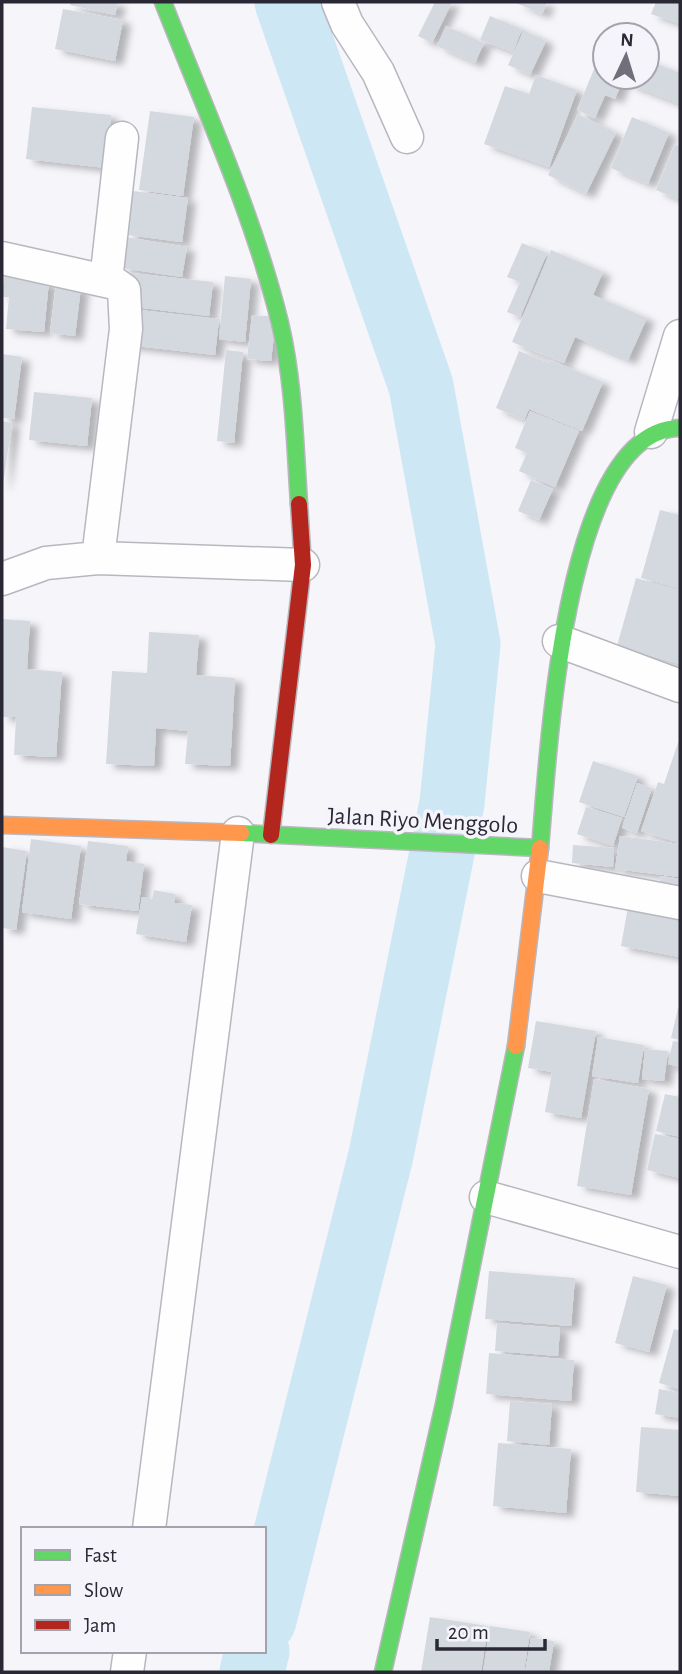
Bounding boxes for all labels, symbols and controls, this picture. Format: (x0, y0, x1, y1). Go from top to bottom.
north arrow (591, 21, 661, 91)
text: N (620, 31, 634, 50)
street label: Jalan Riyo Menggolo (327, 804, 519, 838)
legend (21, 1527, 266, 1653)
text: Fast (84, 1545, 117, 1566)
text: Slow (84, 1580, 123, 1601)
scale bar (437, 1608, 546, 1652)
text: Jam (84, 1615, 116, 1636)
text: 20 m (448, 1622, 489, 1643)

